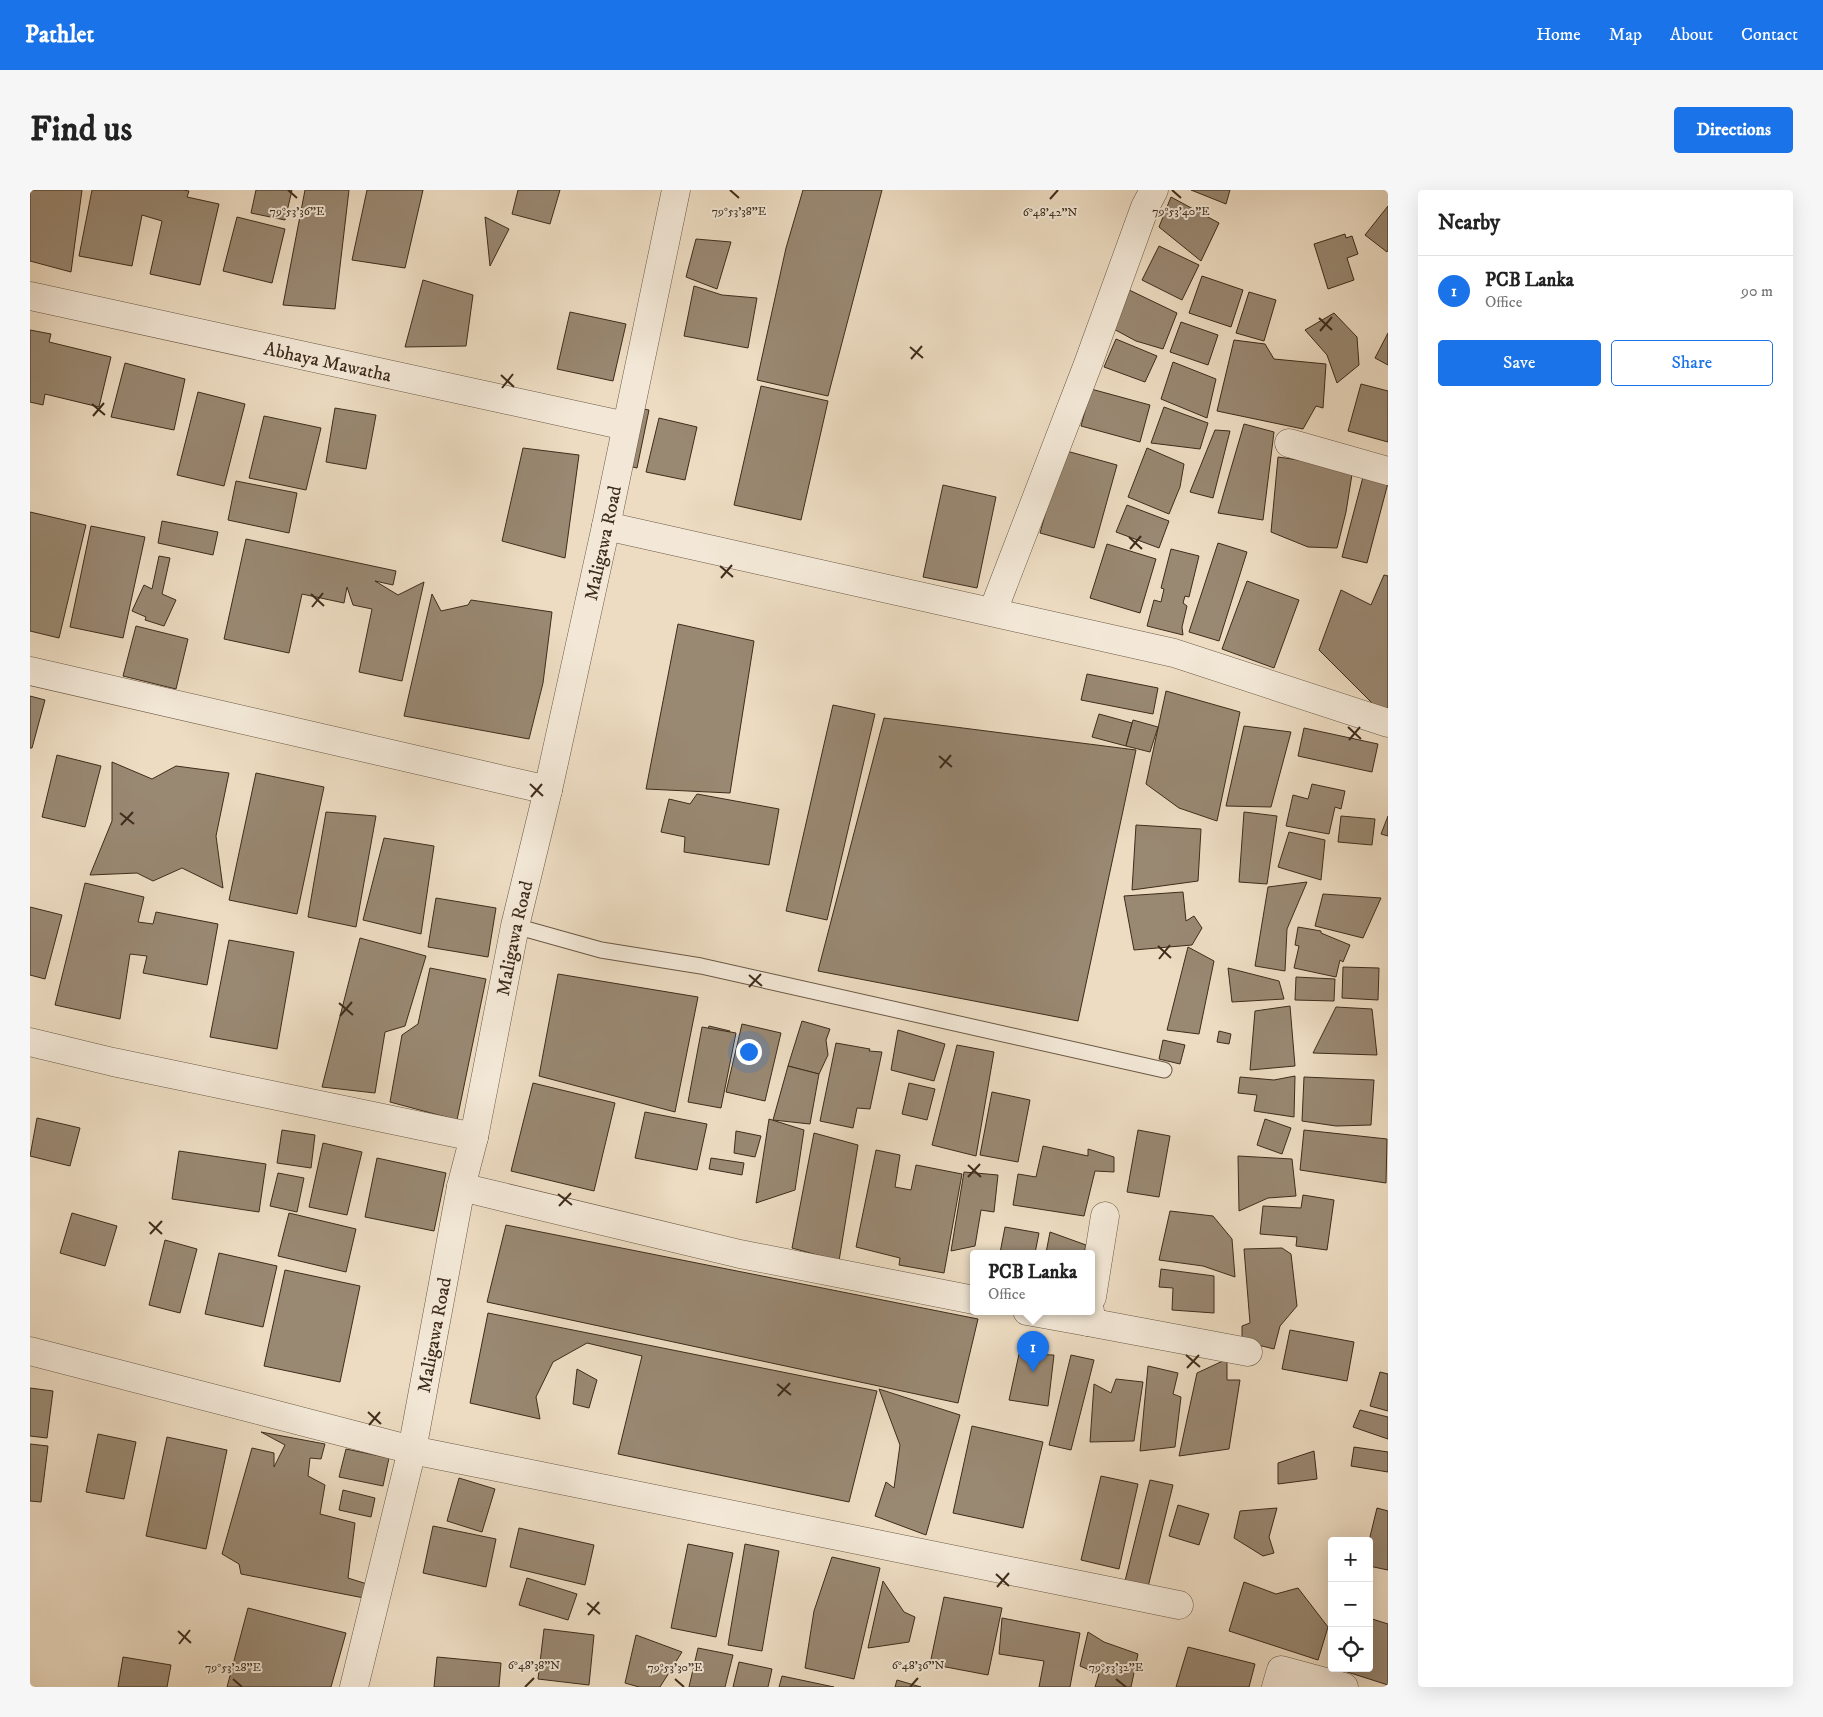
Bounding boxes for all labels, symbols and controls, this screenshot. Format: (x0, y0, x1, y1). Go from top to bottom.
text: Pathlet (25, 20, 94, 50)
text: Home (1536, 24, 1581, 46)
text: Map (1609, 24, 1642, 46)
text: About (1670, 24, 1713, 46)
text: Contact (1741, 24, 1798, 46)
button: Directions (1674, 107, 1793, 153)
text: Find us (30, 108, 132, 152)
text: 79°53'36"E (270, 204, 325, 219)
text: 79°53'38"E (712, 204, 767, 219)
text: 79°53'40"E (1152, 204, 1210, 219)
text: 6°48'42"N (1023, 205, 1077, 220)
text: Nearby (1438, 210, 1500, 236)
text: PCB Lanka (1485, 269, 1574, 292)
text: 1 (1451, 281, 1457, 301)
text: 90 m (1741, 281, 1773, 301)
text: Office (1485, 292, 1522, 312)
street label: Abhaya Mawatha (262, 337, 394, 388)
button: Save (1438, 340, 1601, 386)
button: Share (1611, 340, 1773, 386)
street label: Maligawa Road (580, 483, 627, 603)
street label: Maligawa Road (492, 878, 539, 998)
your location (736, 1039, 762, 1065)
popup (970, 1250, 1095, 1315)
text: PCB Lanka (988, 1261, 1077, 1284)
street label: Maligawa Road (413, 1275, 457, 1395)
text: Office (988, 1284, 1025, 1304)
pin: 1 (1017, 1331, 1049, 1372)
map controls (1328, 1537, 1373, 1672)
button: + (1328, 1537, 1373, 1582)
button: − (1328, 1582, 1373, 1627)
button: locate (1328, 1627, 1373, 1672)
text: 6°48'38"N (508, 1658, 560, 1673)
text: 6°48'36"N (892, 1658, 944, 1673)
text: 79°53'28"E (205, 1660, 262, 1675)
text: 79°53'30"E (647, 1660, 703, 1675)
text: 79°53'32"E (1089, 1660, 1144, 1675)

